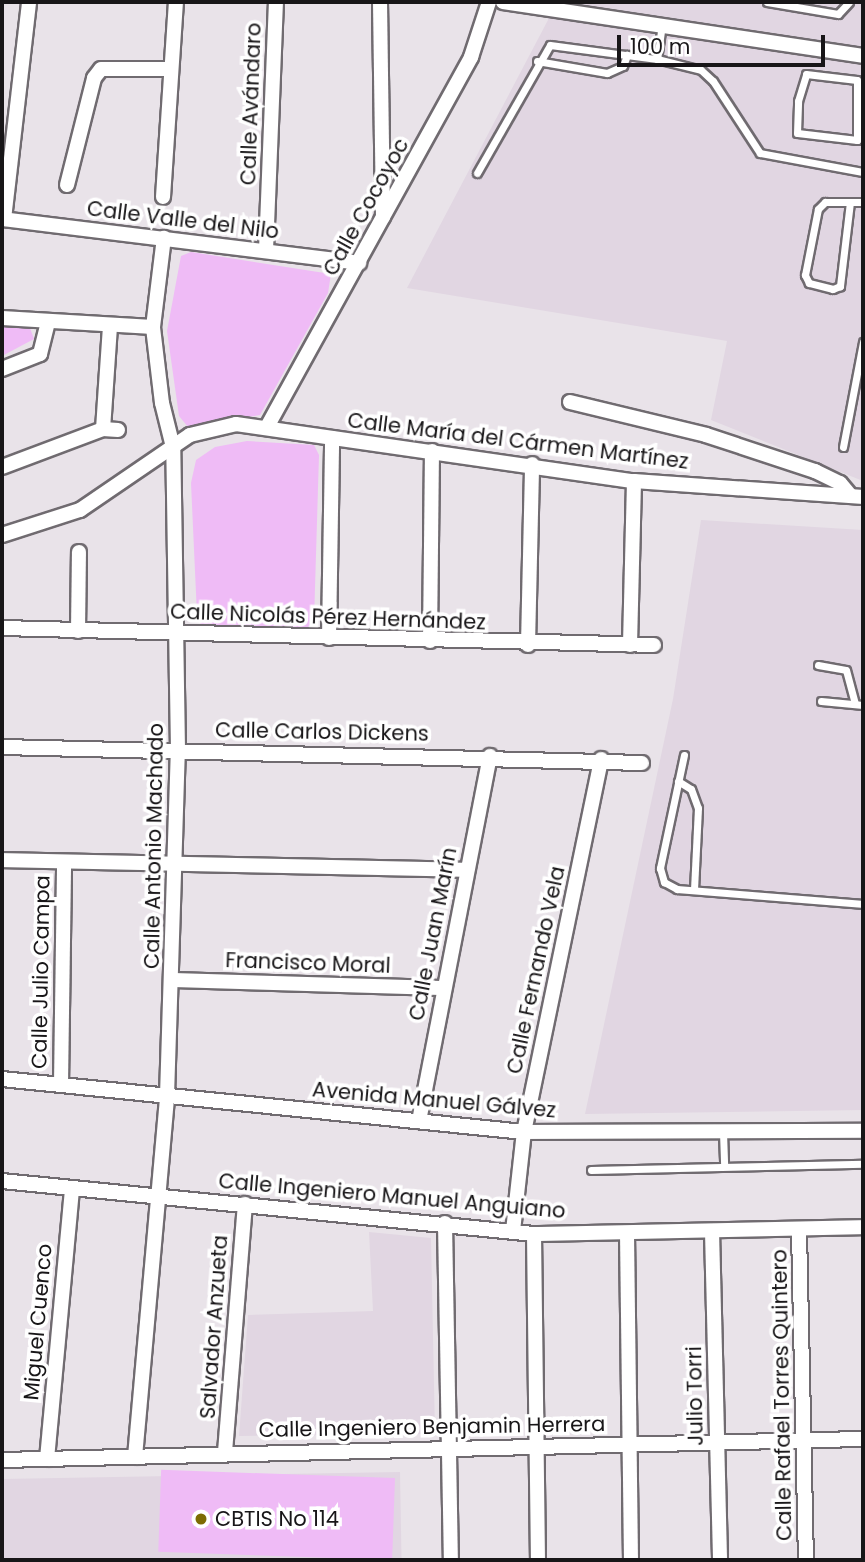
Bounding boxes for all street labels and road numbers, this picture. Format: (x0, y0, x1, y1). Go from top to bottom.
street label: Calle Avándaro (236, 22, 266, 186)
street label: Calle Cocoyoc (318, 134, 414, 280)
street label: Calle Valle del Nilo (86, 196, 280, 244)
street label: Calle María del Cármen Martínez (346, 408, 690, 474)
street label: Calle Nicolás Pérez Hernández (170, 599, 486, 635)
street label: Calle Carlos Dickens (215, 718, 429, 746)
street label: Calle Antonio Machado (139, 723, 169, 969)
street label: Calle Juan Marín (404, 845, 462, 1023)
street label: Calle Fernando Vela (502, 864, 570, 1076)
street label: Calle Julio Campa (27, 875, 55, 1069)
street label: Francisco Moral (225, 948, 391, 978)
street label: Avenida Manuel Gálvez (311, 1077, 557, 1123)
street label: Calle Ingeniero Manuel Anguiano (218, 1168, 566, 1224)
street label: Salvador Anzueta (195, 1234, 233, 1420)
street label: Miguel Cuenco (19, 1243, 57, 1401)
street label: Calle Rafael Torres Quintero (767, 1249, 797, 1541)
street label: Julio Torri (682, 1346, 708, 1446)
street label: Calle Ingeniero Benjamin Herrera (259, 1411, 605, 1443)

